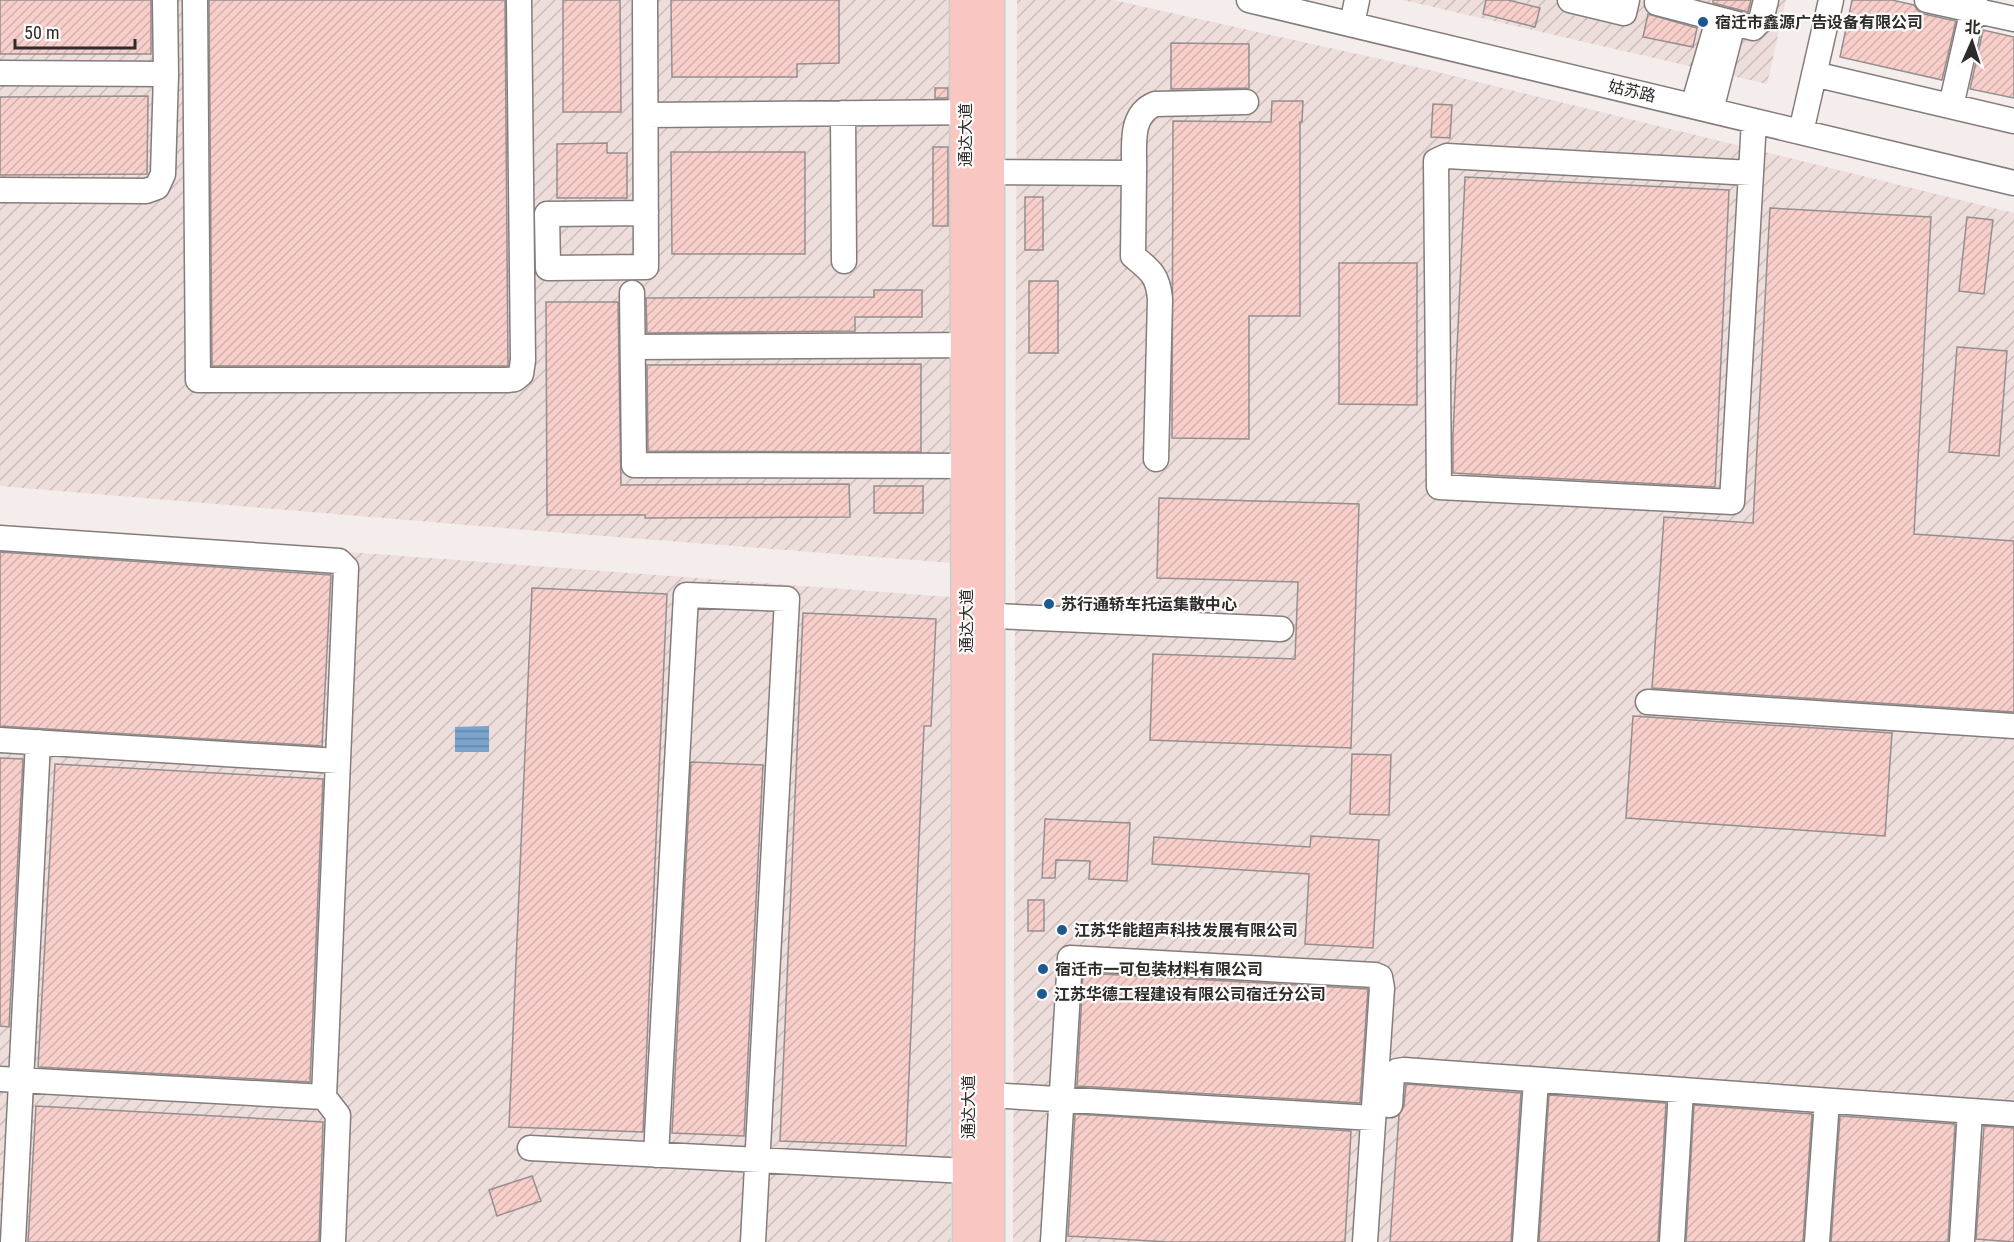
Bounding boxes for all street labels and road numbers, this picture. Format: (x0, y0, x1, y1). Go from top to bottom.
street label: 姑苏路 (1606, 76, 1658, 106)
street label: 通达大道 (956, 103, 975, 167)
street label: 通达大道 (957, 589, 976, 653)
street label: 通达大道 (959, 1075, 978, 1139)

